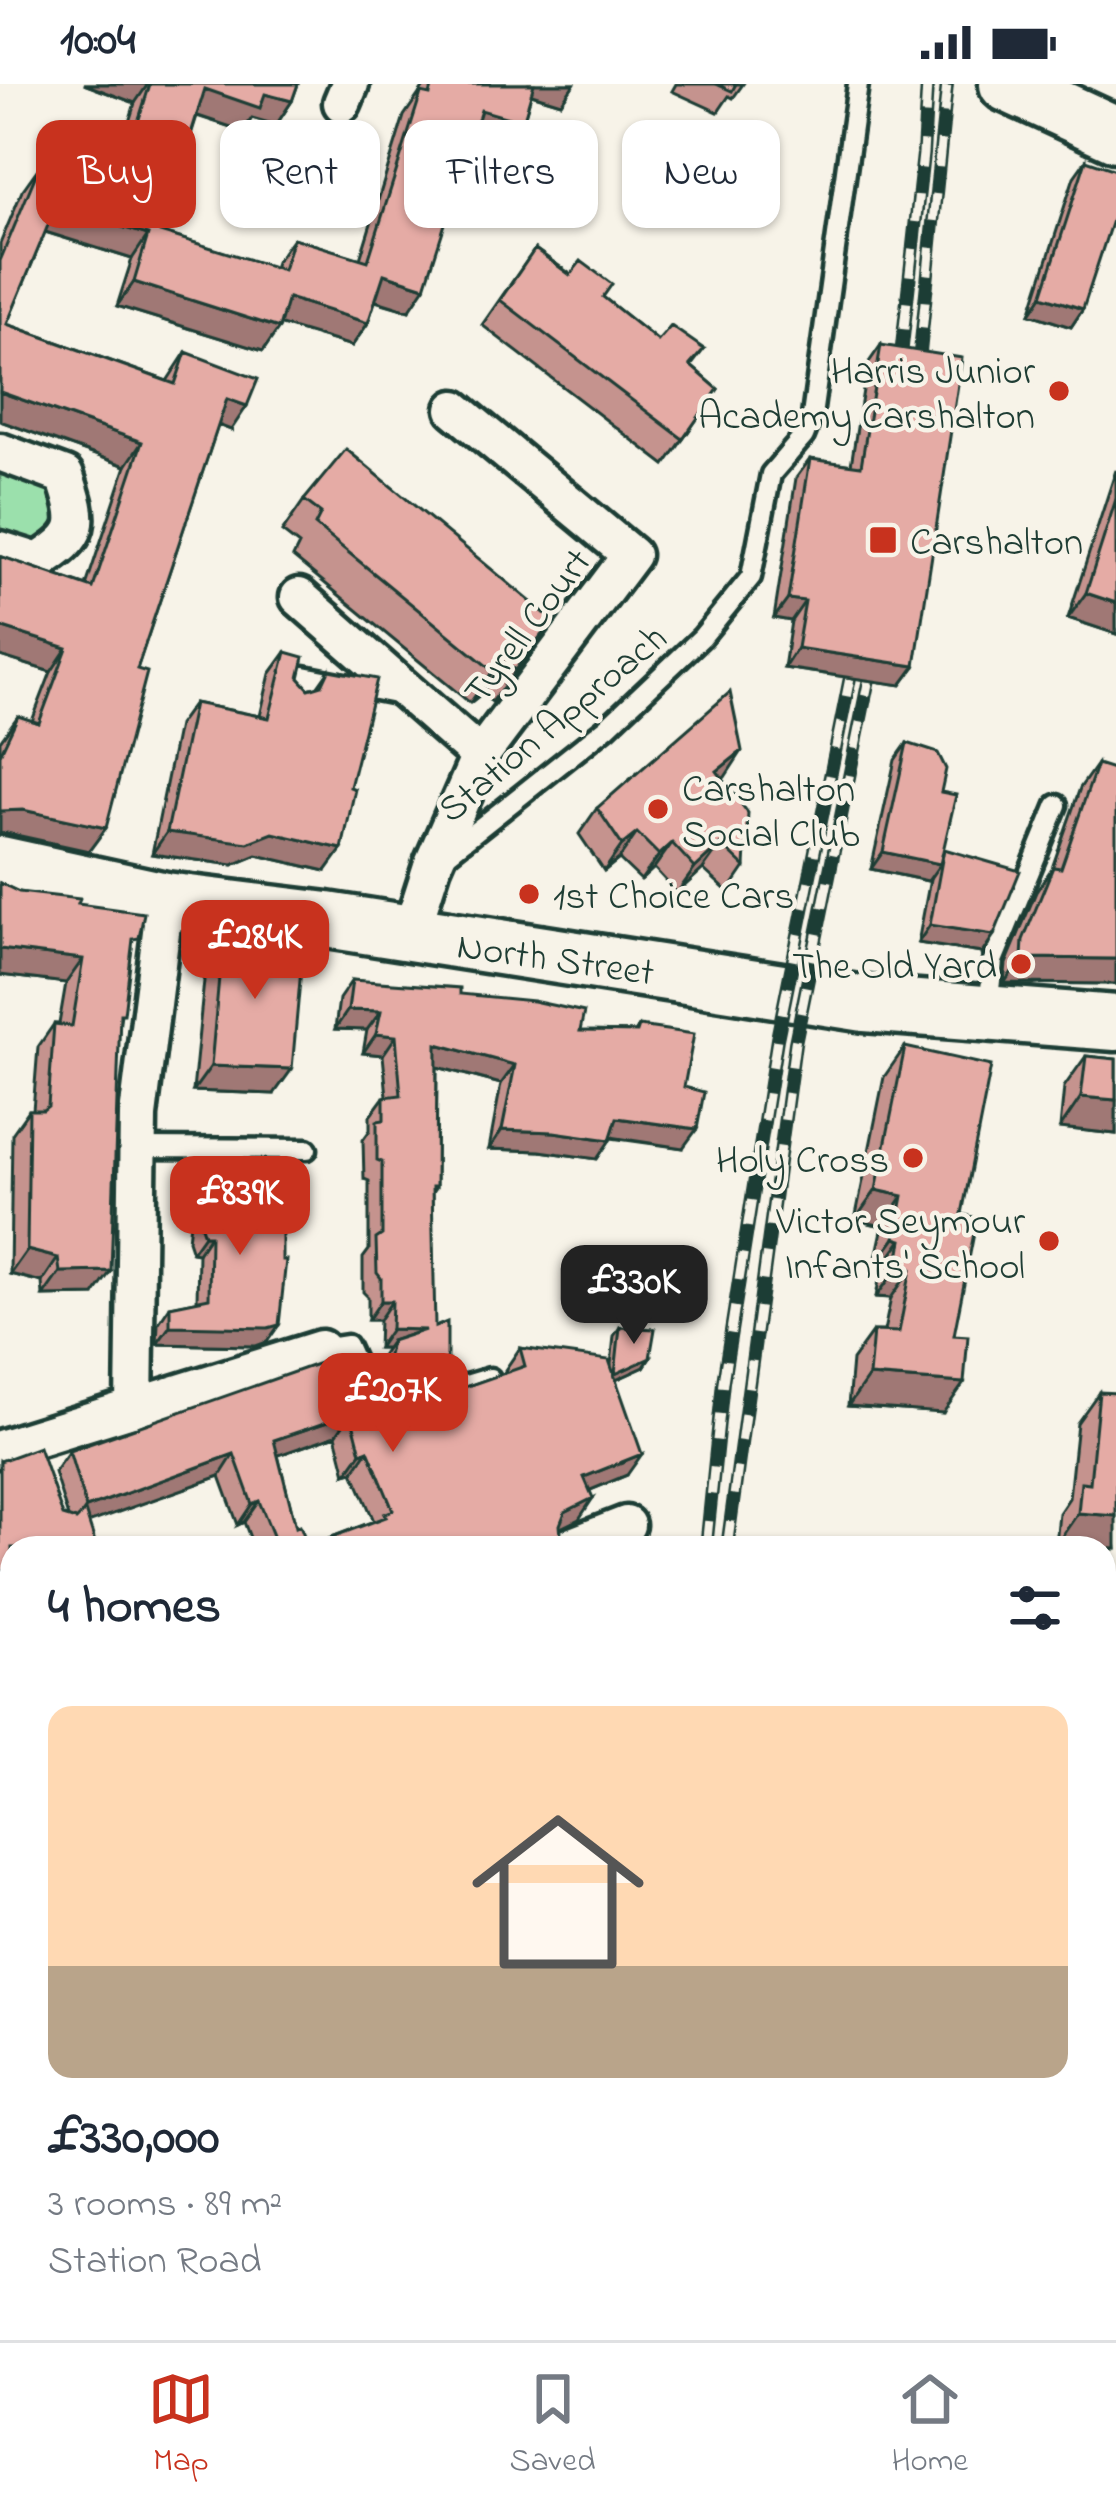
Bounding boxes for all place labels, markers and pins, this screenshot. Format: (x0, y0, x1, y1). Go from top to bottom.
place label: Harris Junior Academy Carshalton (698, 345, 1036, 447)
marker: Harris Junior Academy Carshalton (1046, 378, 1072, 404)
place label: Carshalton (910, 516, 1083, 573)
marker: Carshalton (867, 524, 899, 556)
place label: Carshalton Social Club (682, 763, 860, 865)
marker: Carshalton Social Club (645, 796, 671, 822)
place label: 1st Choice Cars (553, 870, 794, 927)
marker: 1st Choice Cars (516, 881, 542, 907)
pin: £284K (171, 900, 339, 1002)
place label: The Old Yard (792, 940, 997, 997)
marker: The Old Yard (1008, 951, 1034, 977)
place label: Holy Cross (716, 1134, 889, 1191)
marker: Holy Cross (900, 1145, 926, 1171)
pin: £839K (156, 1156, 324, 1258)
place label: Victor Seymour Infants' School (775, 1195, 1026, 1297)
marker: Victor Seymour Infants' School (1036, 1228, 1062, 1254)
pin: £330K (550, 1245, 718, 1347)
pin: £207K (309, 1353, 477, 1455)

